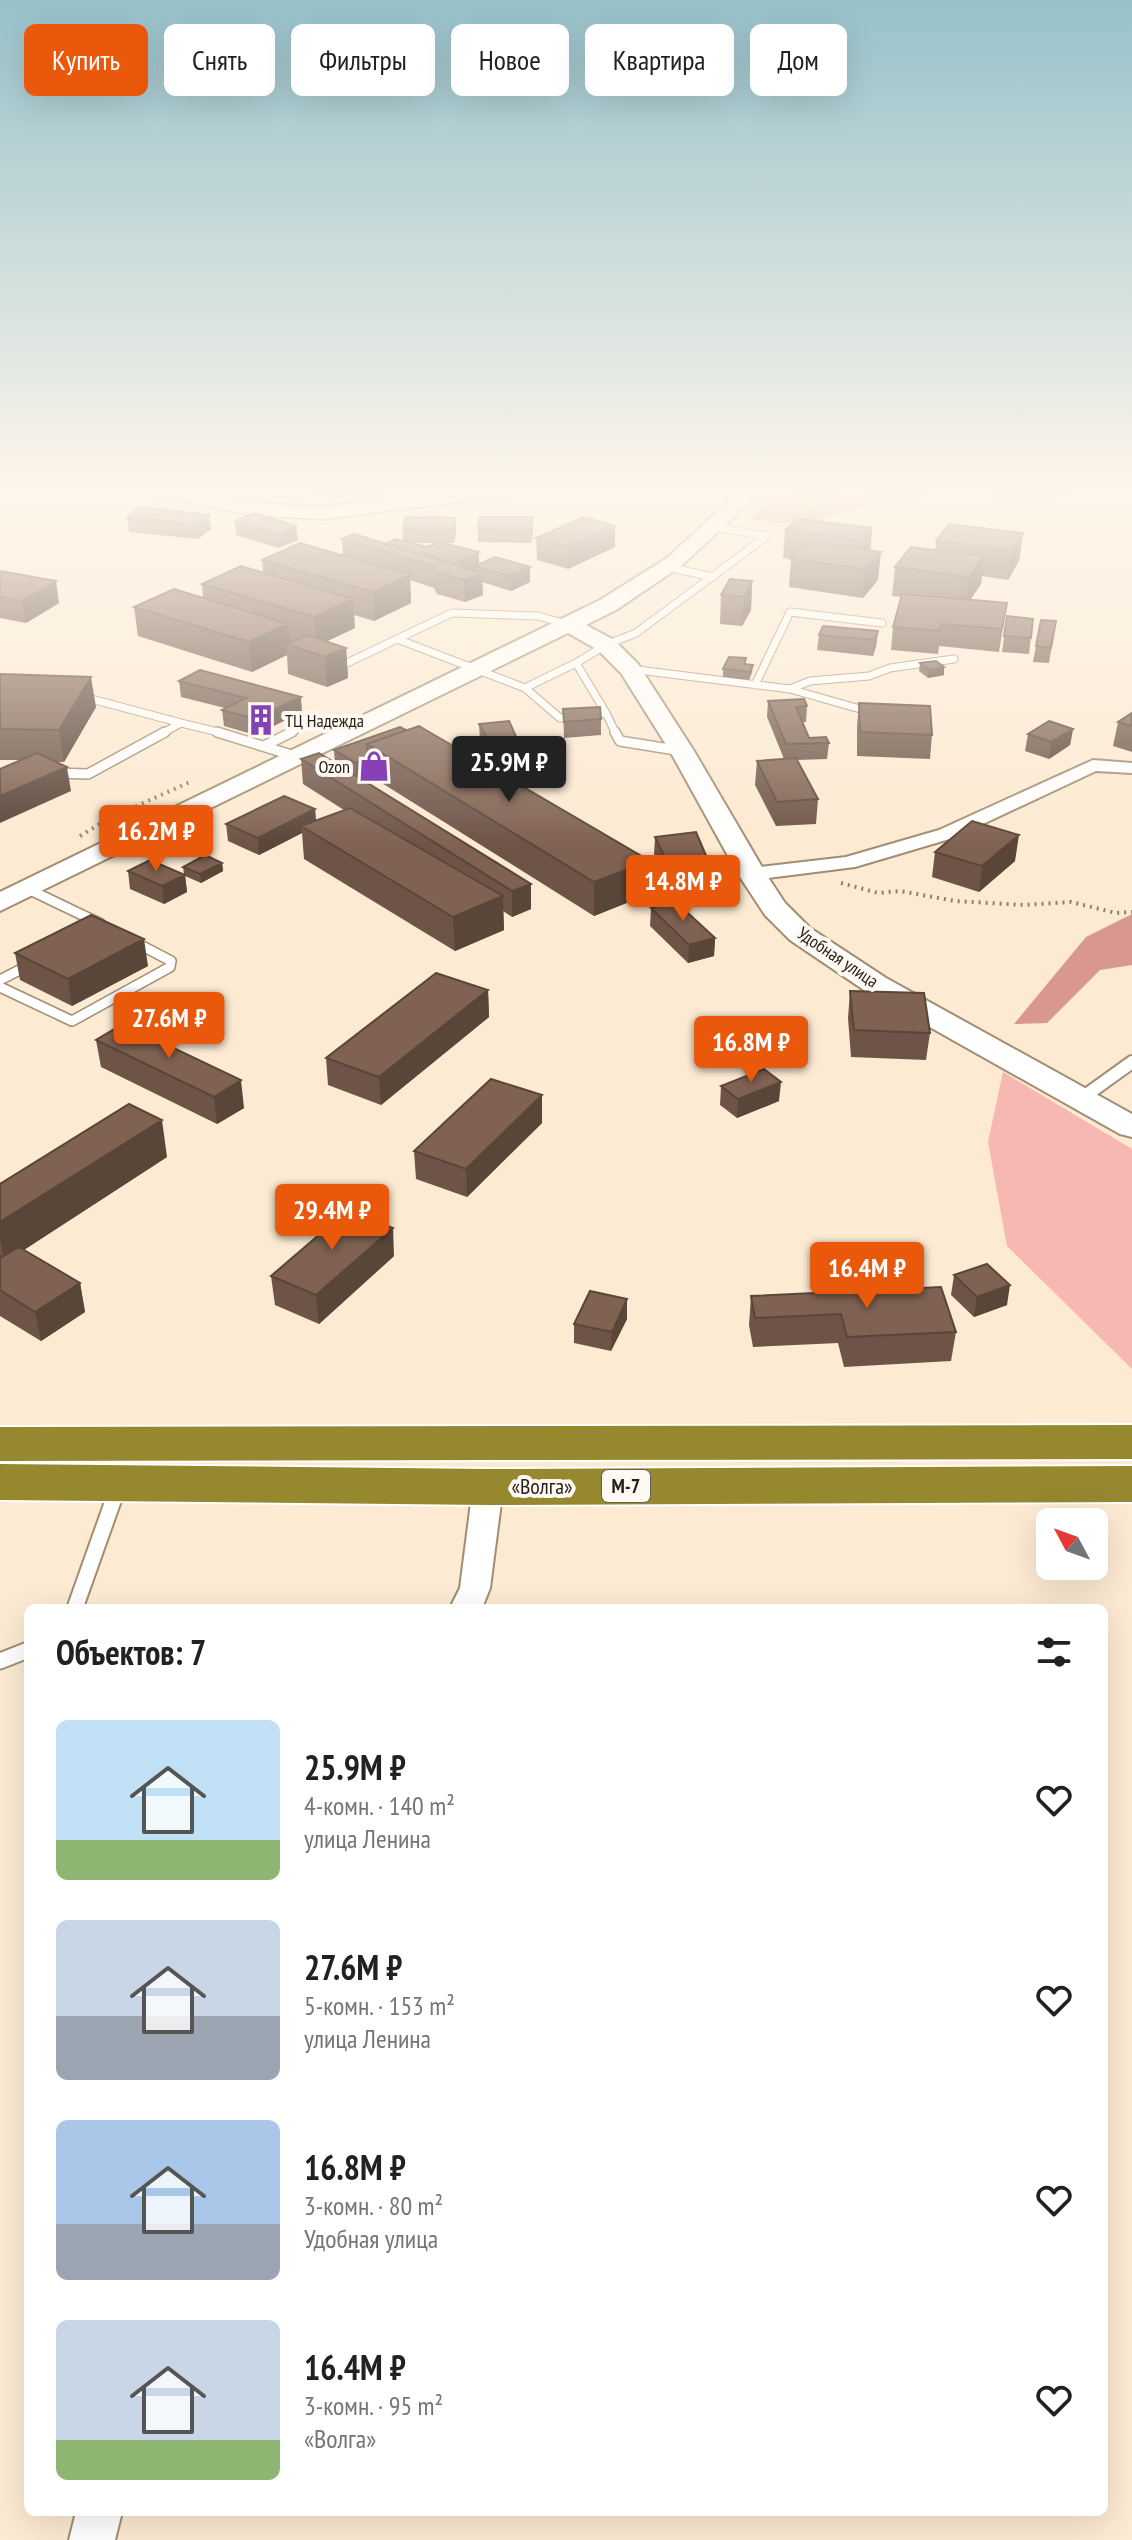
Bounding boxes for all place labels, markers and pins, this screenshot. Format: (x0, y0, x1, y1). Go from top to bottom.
building icon: ТЦ Надежда (244, 703, 278, 737)
place label: ТЦ Надежда (285, 709, 364, 732)
pin: 25.9M ₽ (435, 736, 583, 804)
shop icon: Ozon (357, 749, 391, 783)
place label: Ozon (318, 755, 350, 778)
pin: 16.2M ₽ (82, 805, 230, 873)
pin: 14.8M ₽ (609, 855, 757, 923)
pin: 27.6M ₽ (95, 992, 243, 1060)
pin: 16.8M ₽ (677, 1016, 825, 1084)
pin: 29.4M ₽ (258, 1184, 406, 1252)
pin: 16.4M ₽ (793, 1242, 941, 1310)

